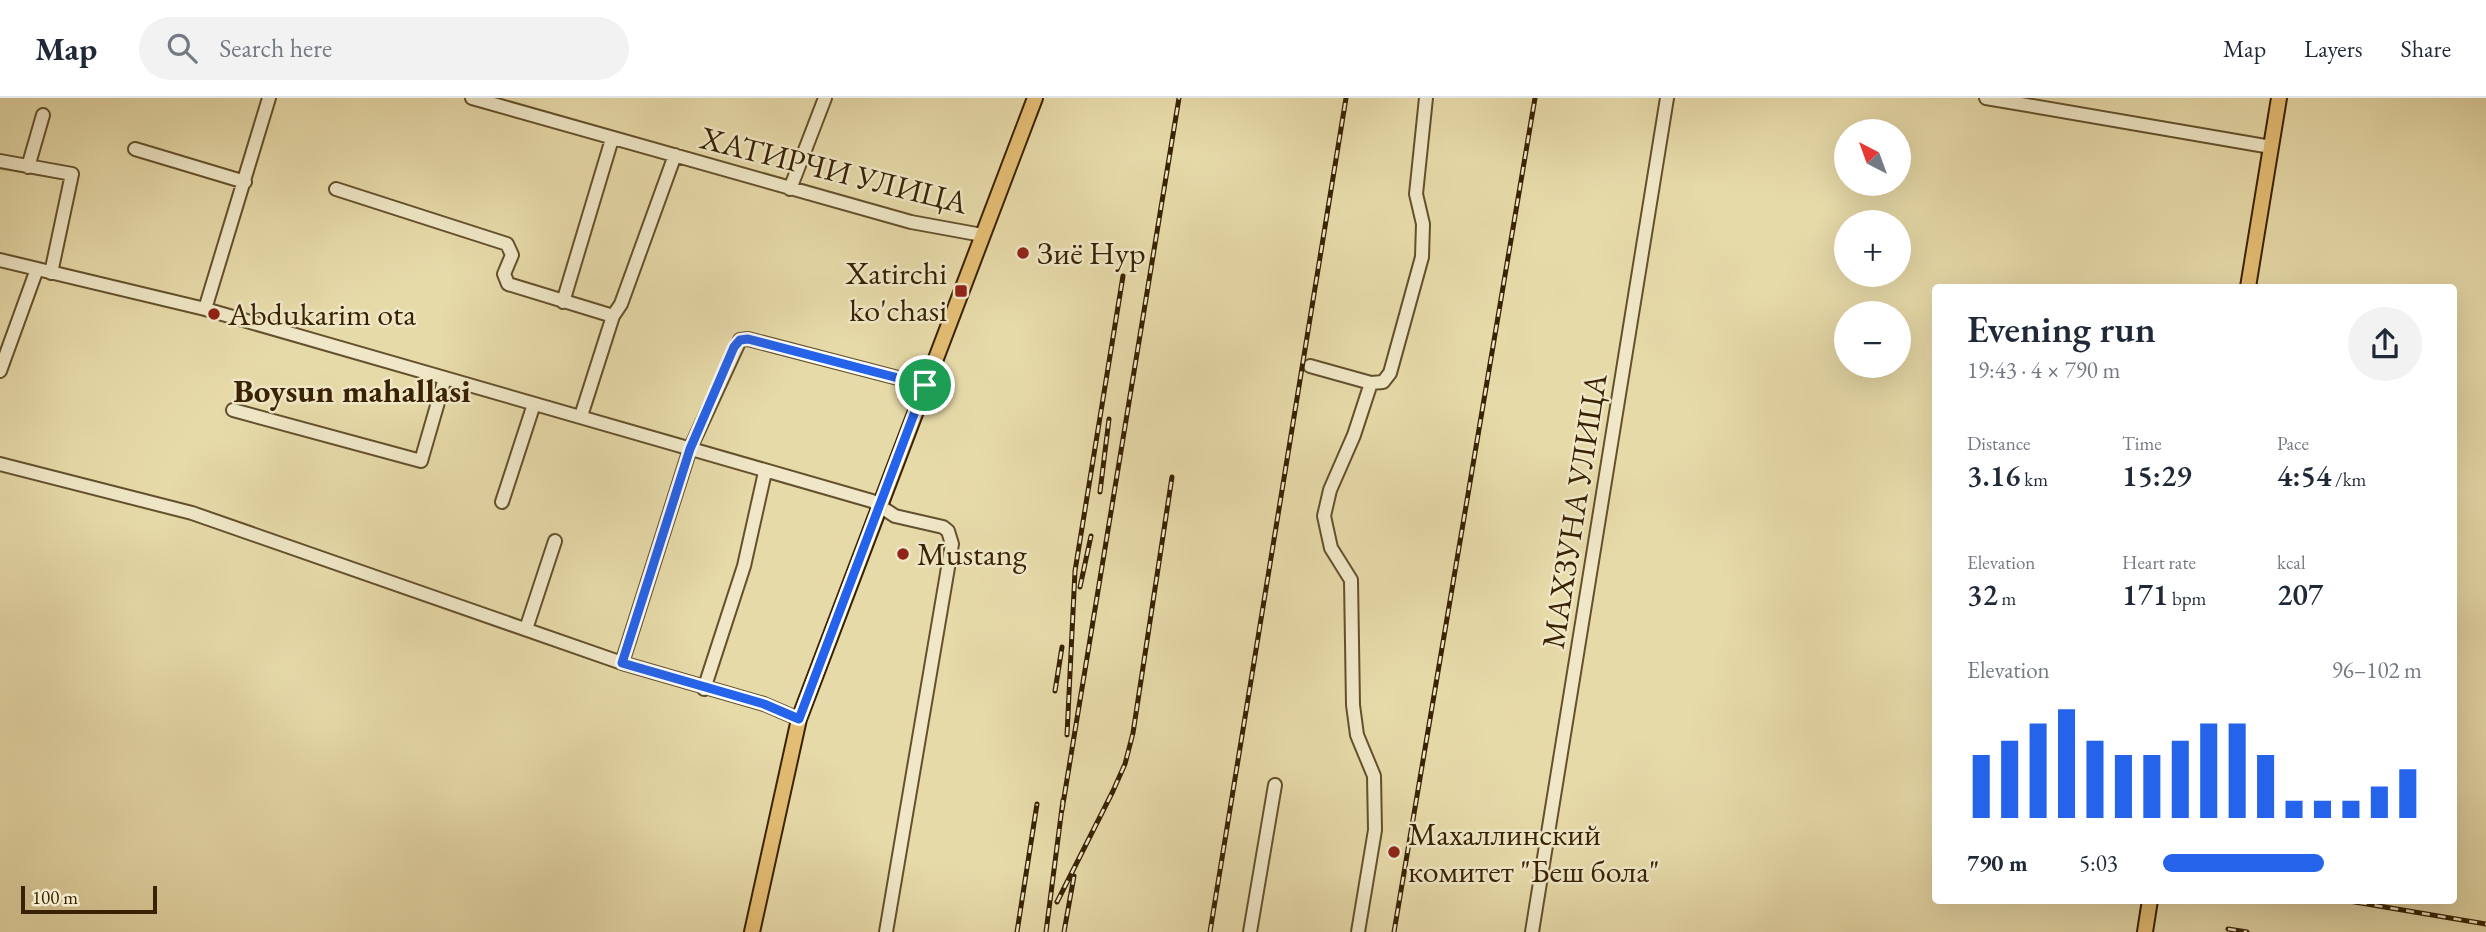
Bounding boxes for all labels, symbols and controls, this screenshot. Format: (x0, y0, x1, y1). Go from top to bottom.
search box (139, 17, 629, 80)
text: Map (35, 27, 97, 70)
icon: search (163, 29, 201, 67)
text: Search here (219, 31, 332, 65)
text: Map (2223, 33, 2266, 64)
text: Layers (2304, 33, 2363, 64)
text: Share (2401, 33, 2451, 64)
street label: ХАТИРЧИ УЛИЦА (695, 116, 973, 224)
north arrow (1834, 119, 1911, 196)
map controls (1834, 119, 1911, 378)
button: + (1834, 210, 1911, 287)
place label: Зиё Нур (1037, 232, 1146, 274)
marker: Зиё Нур (1015, 245, 1031, 261)
place label: Xatirchi ko'chasi (845, 252, 947, 331)
marker: Xatirchi ko'chasi (953, 283, 969, 299)
place label: Abdukarim ota (227, 293, 416, 335)
button: − (1834, 301, 1911, 378)
text: Evening run (1967, 304, 2156, 353)
marker: Abdukarim ota (206, 306, 222, 322)
button: share (2348, 307, 2422, 381)
pin (895, 355, 955, 415)
text: 19:43 · 4 × 790 m (1967, 355, 2120, 385)
icon: arrive (906, 366, 944, 404)
district label: Boysun mahallasi (233, 369, 471, 412)
street label: МАХЗУНА УЛИЦА (1532, 370, 1617, 652)
text: Distance (1967, 431, 2030, 456)
text: Time (2122, 431, 2162, 456)
text: Pace (2277, 431, 2309, 456)
text: 3.16 (1967, 456, 2020, 495)
text: 15:29 (2122, 456, 2192, 495)
text: 4:54 (2277, 456, 2331, 495)
text: km (2020, 467, 2048, 492)
text: /km (2331, 467, 2366, 492)
place label: Mustang (917, 533, 1028, 575)
marker: Mustang (895, 546, 911, 562)
text: Elevation (1967, 550, 2035, 575)
text: Heart rate (2122, 550, 2196, 575)
text: kcal (2277, 550, 2306, 575)
text: 32 (1967, 575, 1998, 614)
text: 171 (2122, 575, 2168, 614)
text: 207 (2277, 575, 2323, 614)
text: m (1998, 586, 2016, 611)
text: bpm (2168, 586, 2206, 611)
text: Elevation (1967, 655, 2050, 685)
text: 96–102 m (2332, 655, 2422, 685)
place label: Махаллинский комитет "Беш бола" (1408, 813, 1659, 892)
marker: Махаллинский комитет "Беш бола" (1386, 844, 1402, 860)
text: 790 m (1967, 848, 2028, 878)
text: 5:03 (2079, 848, 2118, 878)
scale bar (21, 883, 158, 915)
text: 100 m (32, 885, 78, 910)

